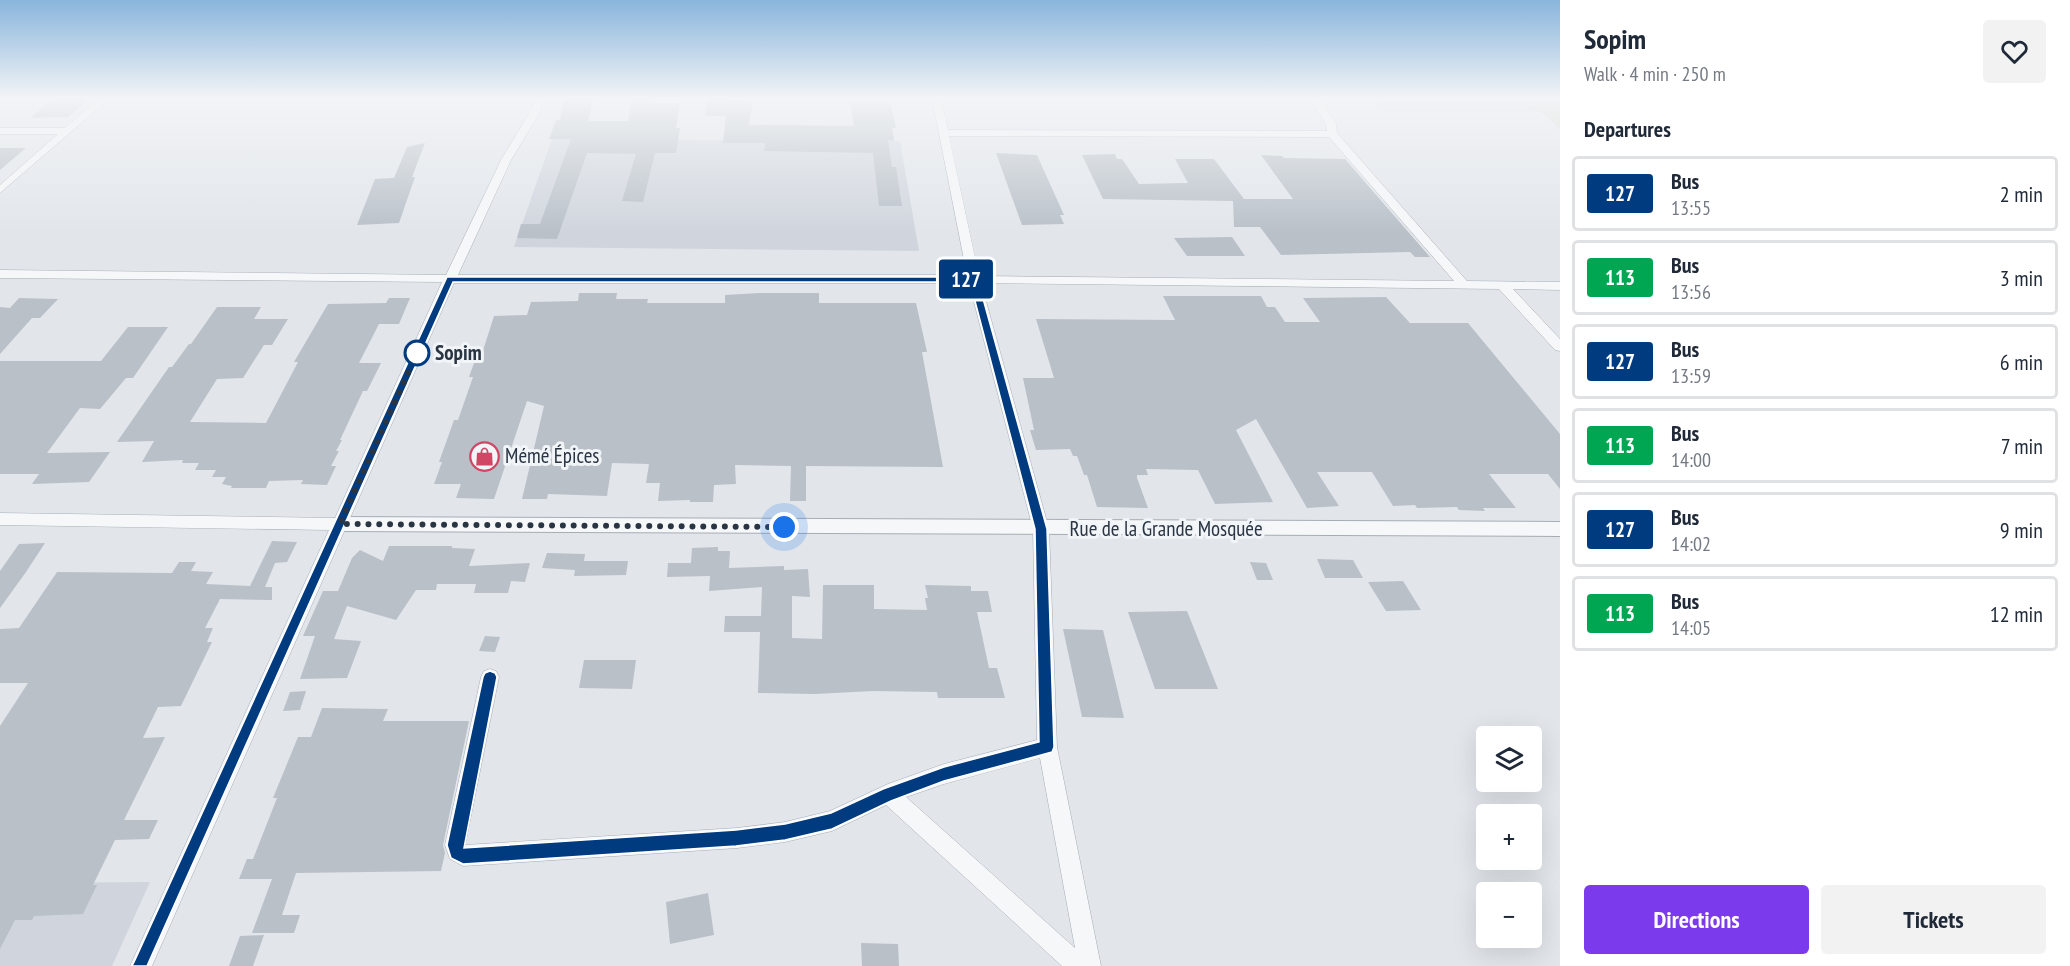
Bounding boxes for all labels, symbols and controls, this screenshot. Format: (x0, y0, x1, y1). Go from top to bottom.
text: Sopim (1584, 20, 1646, 57)
button: heart (1983, 20, 2046, 83)
text: Walk · 4 min · 250 m (1584, 61, 1726, 87)
text: Departures (1584, 115, 1671, 143)
text: Bus (1671, 167, 1699, 195)
text: 127 (1605, 180, 1635, 207)
text: 2 min (2000, 180, 2043, 208)
text: 13:55 (1671, 195, 1711, 221)
text: Bus (1671, 251, 1699, 279)
line badge: 127 (932, 260, 1000, 298)
text: 113 (1605, 264, 1635, 291)
text: 3 min (2000, 264, 2043, 292)
text: 127 (951, 266, 981, 293)
text: 13:56 (1671, 279, 1711, 305)
text: Bus (1671, 335, 1699, 363)
place label: Sopim (435, 339, 482, 366)
marker: Sopim (404, 340, 430, 366)
text: 127 (1605, 348, 1635, 375)
text: 6 min (2000, 348, 2043, 376)
text: 13:59 (1671, 363, 1711, 389)
text: Bus (1671, 419, 1699, 447)
text: 113 (1605, 432, 1635, 459)
text: 7 min (2001, 432, 2043, 460)
shop icon: Mémé Épices (468, 440, 500, 472)
place label: Mémé Épices (505, 442, 599, 469)
text: 14:00 (1671, 447, 1711, 473)
text: Bus (1671, 503, 1699, 531)
your location (769, 512, 799, 542)
street label: Rue de la Grande Mosquée (1069, 515, 1263, 542)
text: 127 (1605, 516, 1635, 543)
text: 9 min (2000, 516, 2043, 544)
text: 14:02 (1671, 531, 1711, 557)
text: Bus (1671, 587, 1699, 615)
text: 113 (1605, 600, 1635, 627)
text: 12 min (1990, 600, 2043, 628)
text: 14:05 (1671, 615, 1711, 641)
map controls (1476, 726, 1542, 948)
button: layers (1476, 726, 1542, 792)
button: + (1476, 804, 1542, 870)
button: − (1476, 882, 1542, 948)
button: Directions (1584, 885, 1809, 954)
button: Tickets (1821, 885, 2046, 954)

